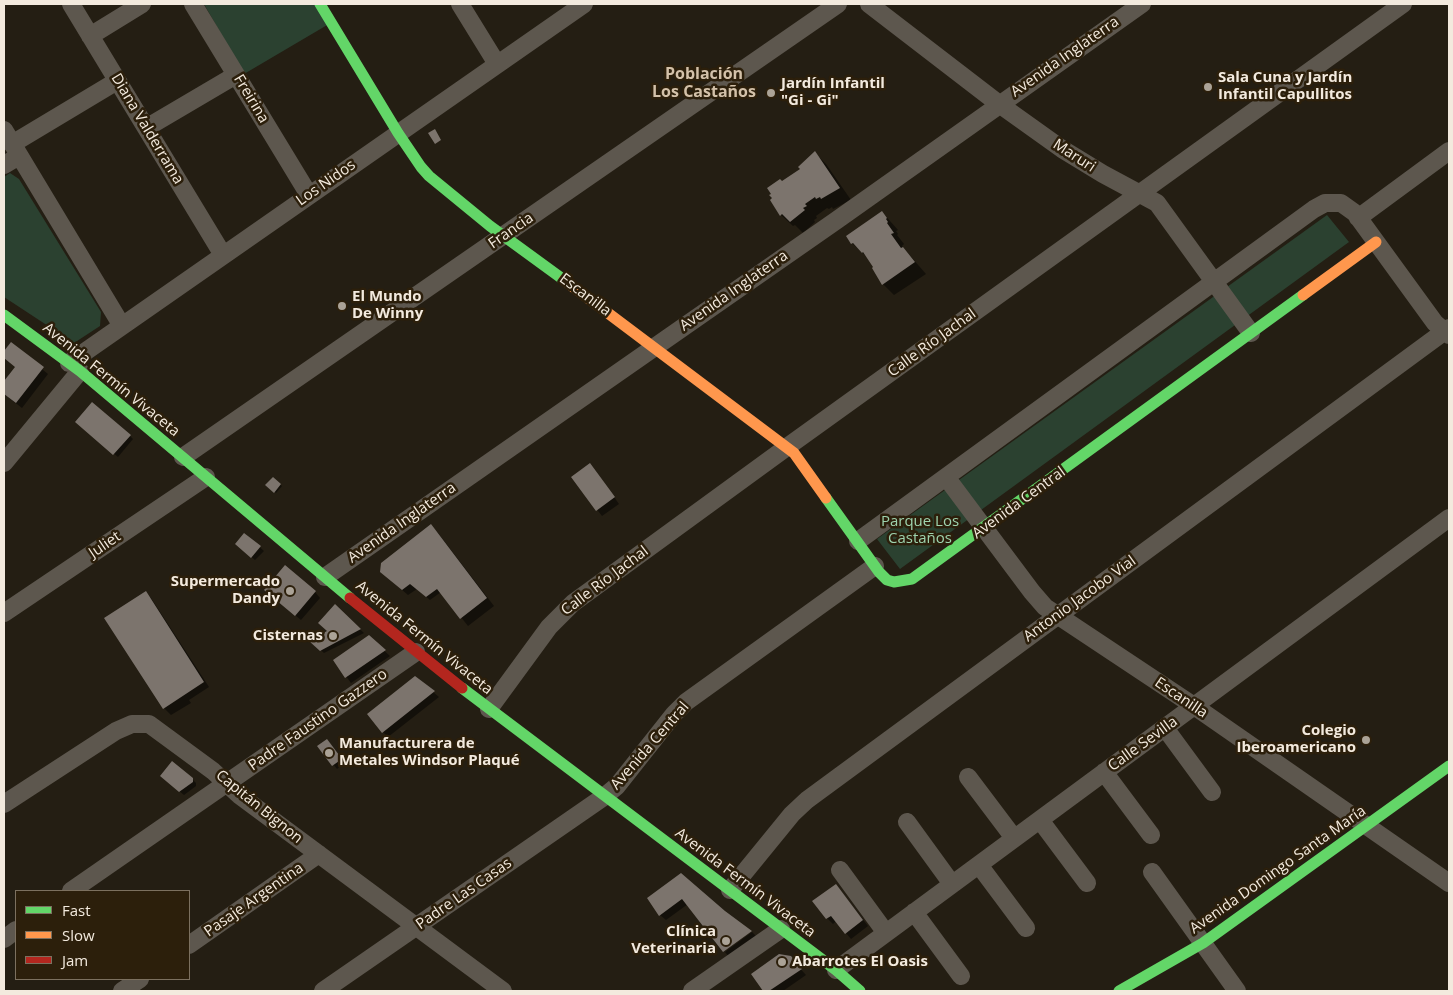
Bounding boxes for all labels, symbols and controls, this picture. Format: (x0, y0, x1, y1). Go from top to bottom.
street label: Avenida Inglaterra (1007, 13, 1123, 101)
district label: Población Los Castaños (652, 64, 756, 102)
place label: Sala Cuna y Jardín Infantil Capullitos (1218, 69, 1352, 104)
street label: Diana Valderrama (107, 70, 187, 188)
street label: Freirina (229, 71, 273, 127)
place label: Jardín Infantil "Gi - Gi" (781, 75, 885, 110)
marker: Sala Cuna y Jardín Infantil Capullitos (1202, 81, 1214, 93)
marker: Jardín Infantil "Gi - Gi" (765, 87, 777, 99)
street label: Maruri (1049, 136, 1099, 176)
street label: Los Nidos (293, 156, 359, 210)
street label: Francia (485, 209, 537, 253)
street label: Avenida Inglaterra (676, 247, 792, 335)
street label: Escanilla (556, 270, 614, 320)
place label: El Mundo De Winny (352, 288, 423, 323)
marker: El Mundo De Winny (336, 300, 348, 312)
street label: Calle Río Jachal (884, 305, 980, 381)
street label: Avenida Fermín Vivaceta (39, 319, 183, 441)
street label: Avenida Central (969, 463, 1069, 543)
street label: Avenida Inglaterra (344, 479, 460, 567)
park label: Parque Los Castaños (881, 513, 959, 548)
street label: Juliet (86, 528, 124, 562)
street label: Calle Río Jachal (558, 542, 652, 620)
street label: Antonio Jacobo Vial (1020, 552, 1140, 646)
place label: Supermercado Dandy (171, 573, 280, 608)
street label: Avenida Fermín Vivaceta (352, 577, 496, 699)
marker: Supermercado Dandy (284, 585, 296, 597)
place label: Cisternas (253, 627, 323, 645)
marker: Cisternas (327, 630, 339, 642)
street label: Padre Faustino Gazzero (245, 665, 391, 775)
street label: Escanilla (1151, 674, 1211, 722)
street label: Avenida Central (607, 698, 693, 794)
street label: Calle Sevilla (1105, 713, 1181, 775)
place label: Colegio Iberoamericano (1237, 722, 1356, 757)
marker: Colegio Iberoamericano (1360, 734, 1372, 746)
place label: Manufacturera de Metales Windsor Plaqué (339, 735, 520, 770)
marker: Manufacturera de Metales Windsor Plaqué (323, 747, 335, 759)
street label: Capitán Bignon (212, 766, 306, 848)
street label: Avenida Domingo Santa María (1186, 802, 1370, 938)
street label: Avenida Fermín Vivaceta (671, 824, 819, 942)
street label: Padre Las Casas (413, 854, 515, 934)
street label: Pasaje Argentina (201, 859, 307, 941)
legend (15, 890, 190, 980)
text: Fast (62, 900, 91, 920)
place label: Clínica Veterinaria (631, 923, 716, 958)
text: Slow (62, 925, 95, 945)
marker: Clínica Veterinaria (720, 935, 732, 947)
text: Jam (62, 950, 88, 970)
place label: Abarrotes El Oasis (792, 953, 928, 971)
marker: Abarrotes El Oasis (776, 956, 788, 968)

